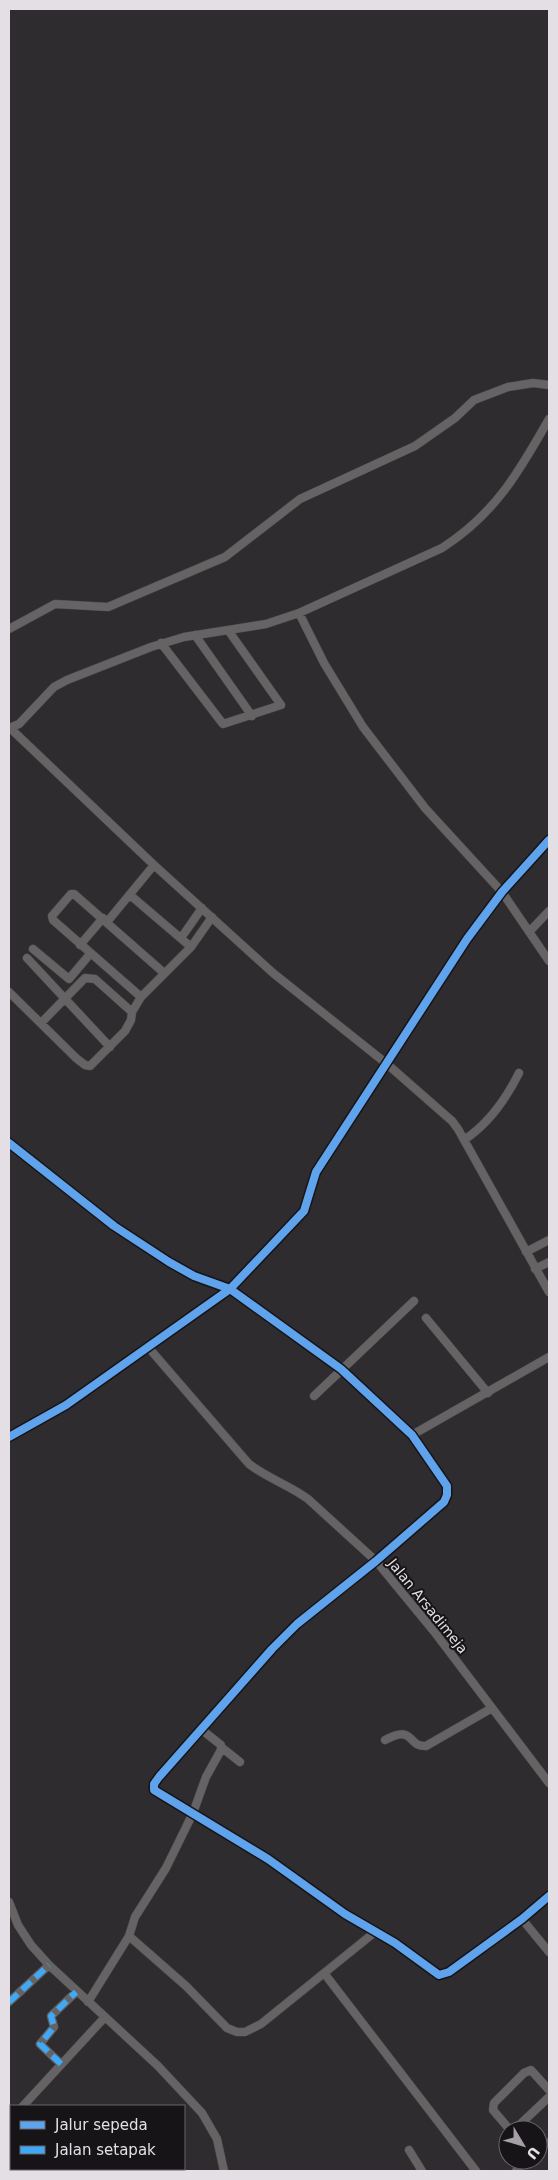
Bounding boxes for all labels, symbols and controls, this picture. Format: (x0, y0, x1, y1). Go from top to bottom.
street label: Jalan Arsadimeja (384, 1555, 471, 1657)
legend (10, 2105, 185, 2170)
text: Jalur sepeda (54, 2116, 148, 2134)
north arrow (498, 2120, 548, 2170)
text: Jalan setapak (54, 2141, 156, 2159)
text: U (523, 2144, 543, 2162)

